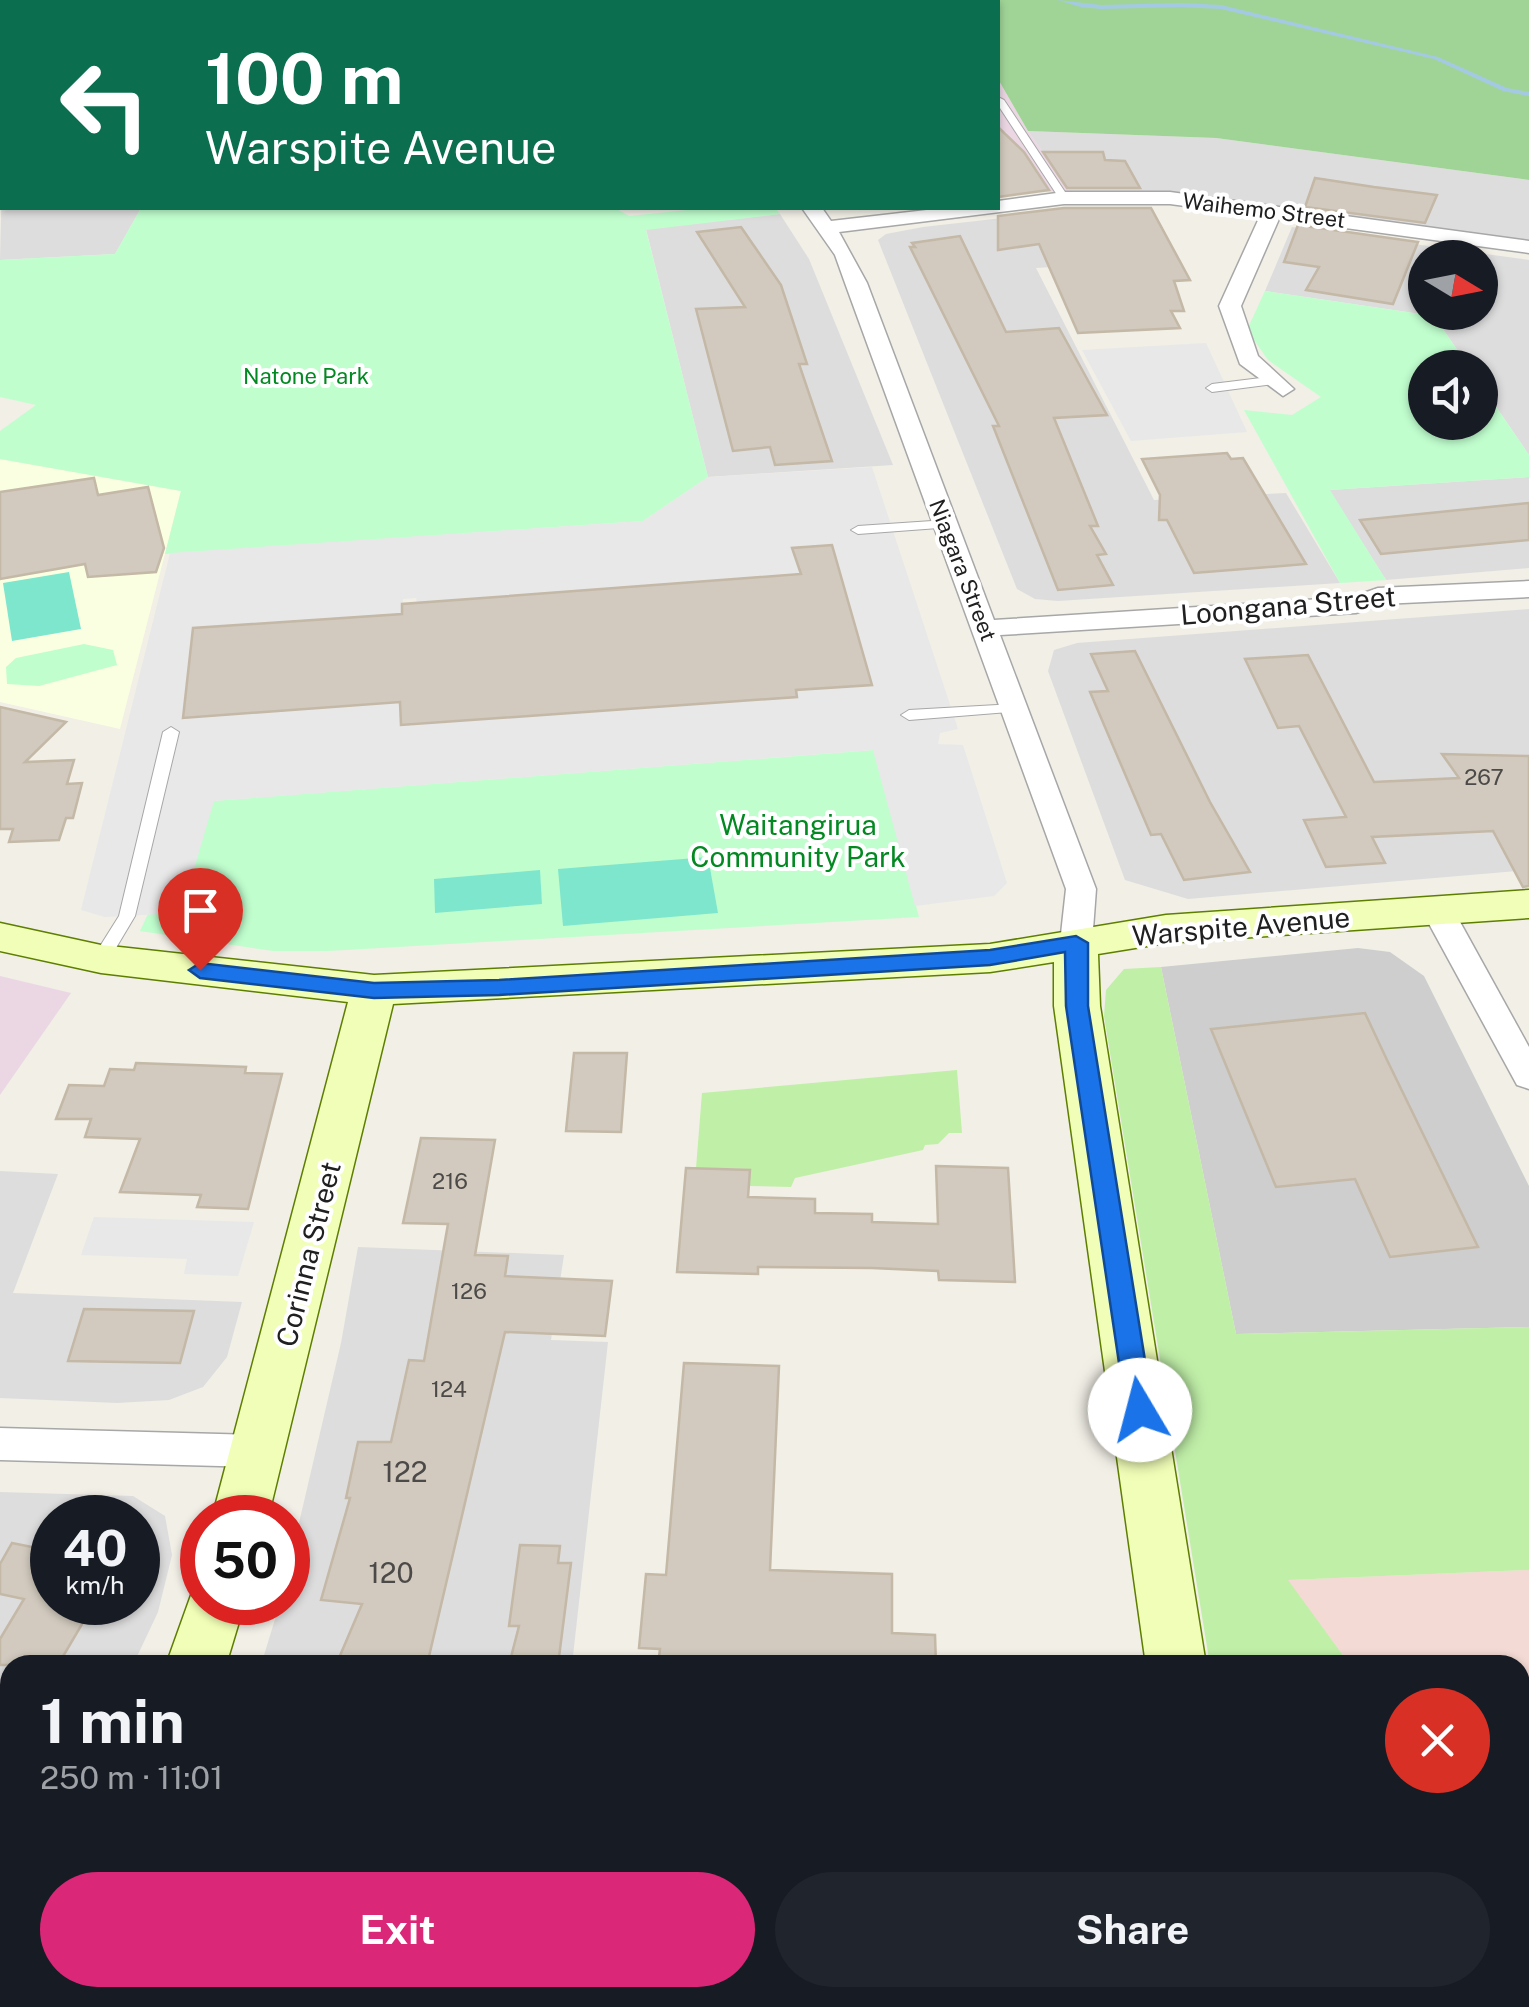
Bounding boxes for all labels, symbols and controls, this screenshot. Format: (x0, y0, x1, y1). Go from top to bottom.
text: 100 m (205, 37, 403, 120)
icon: left (40, 40, 170, 170)
text: Warspite Avenue (205, 121, 557, 174)
street label: Waihemo Street (1181, 187, 1347, 233)
north arrow (1408, 240, 1498, 330)
map controls (1408, 240, 1498, 440)
button: sound (1408, 350, 1498, 440)
park label: Natone Park (243, 363, 369, 389)
street label: Niagara Street (924, 495, 1002, 645)
street label: Loongana Street (1179, 579, 1397, 631)
house number: 267 (1464, 764, 1504, 790)
park label: Waitangirua Community Park (690, 808, 906, 873)
pin (158, 868, 243, 971)
icon: arrive (173, 883, 228, 938)
street label: Warspite Avenue (1131, 900, 1351, 952)
street label: Corinna Street (269, 1158, 347, 1350)
house number: 216 (432, 1168, 468, 1194)
house number: 126 (451, 1278, 487, 1304)
position arrow (1088, 1358, 1192, 1462)
house number: 124 (431, 1376, 467, 1402)
house number: 122 (383, 1455, 427, 1488)
speed limit sign: 50 (180, 1495, 310, 1625)
text: 40 (62, 1518, 128, 1577)
house number: 120 (368, 1556, 414, 1589)
text: km/h (66, 1570, 124, 1600)
text: 1 min (40, 1686, 185, 1757)
button: close (1385, 1688, 1490, 1793)
text: 250 m · 11:01 (40, 1759, 223, 1796)
button: Exit (40, 1872, 755, 1987)
button: Share (775, 1872, 1490, 1987)

